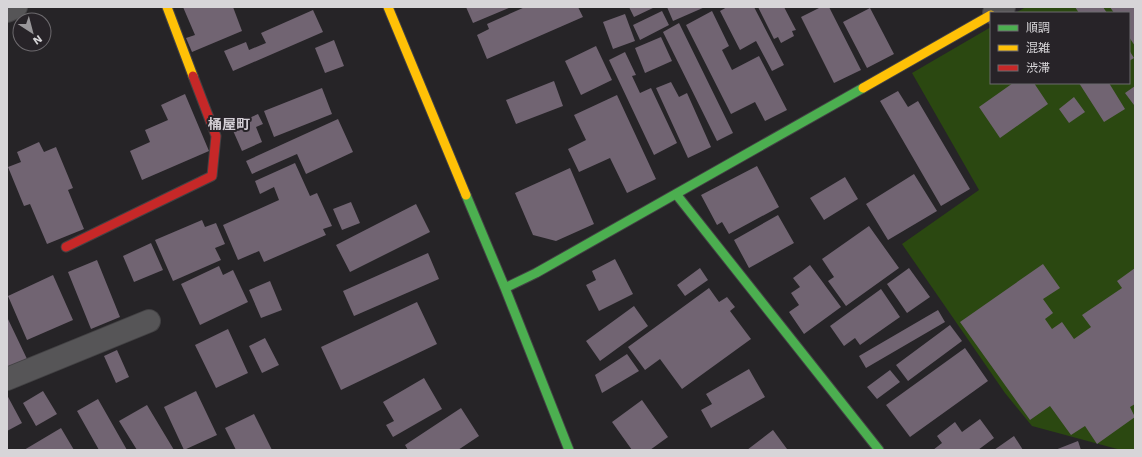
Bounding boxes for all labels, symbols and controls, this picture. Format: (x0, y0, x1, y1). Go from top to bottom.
north arrow (12, 12, 52, 52)
legend (990, 12, 1130, 84)
text: 順調 (1026, 21, 1050, 35)
text: N (30, 32, 45, 47)
text: 混雑 (1026, 41, 1050, 55)
text: 渋滞 (1026, 61, 1050, 75)
district label: 桶屋町 (208, 116, 250, 132)

